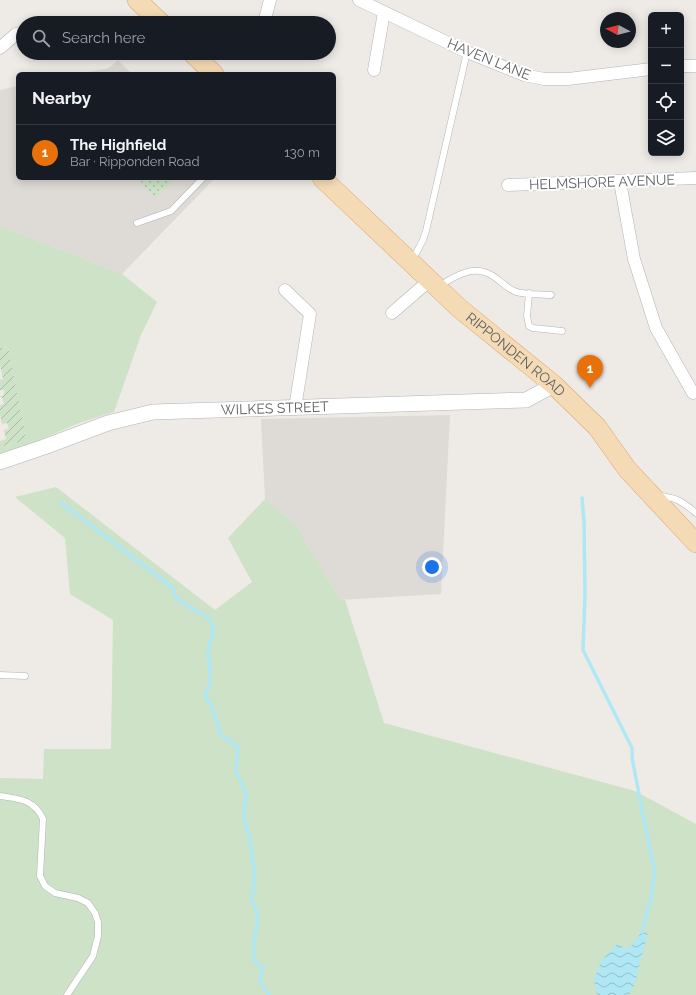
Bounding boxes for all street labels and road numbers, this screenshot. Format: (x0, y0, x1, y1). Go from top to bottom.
street label: HAVEN LANE (445, 35, 533, 83)
street label: HELMSHORE AVENUE (529, 171, 675, 193)
street label: RIPPONDEN ROAD (463, 309, 568, 399)
street label: WILKES STREET (221, 398, 329, 418)

